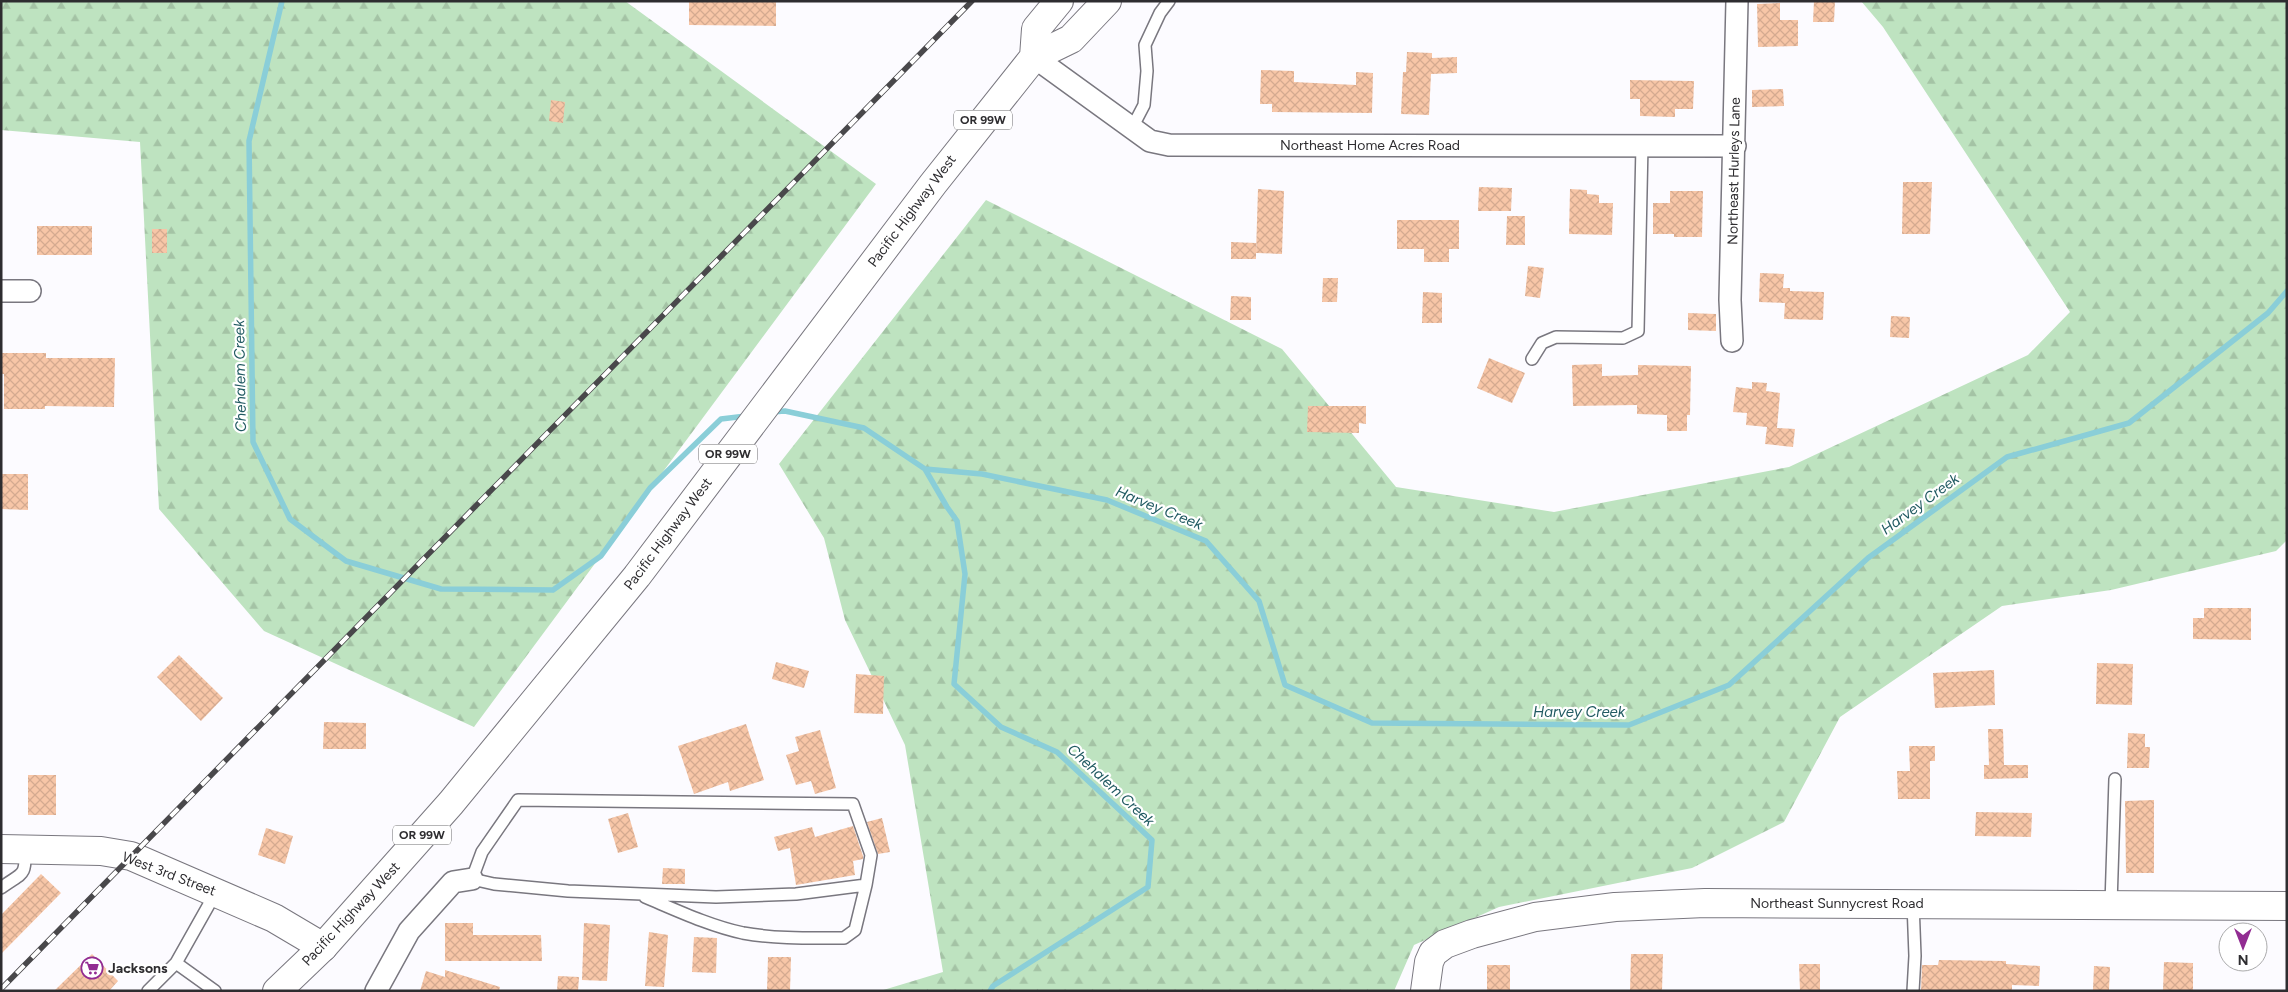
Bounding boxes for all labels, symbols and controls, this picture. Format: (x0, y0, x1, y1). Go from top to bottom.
street label: Northeast Hurleys Lane (1724, 97, 1744, 245)
road number: OR 99W (954, 110, 1012, 130)
street label: Northeast Home Acres Road (1280, 137, 1460, 154)
street label: Pacific Highway West (864, 152, 960, 270)
water label: Chehalem Creek (230, 319, 250, 432)
road number: OR 99W (699, 444, 757, 464)
water label: Harvey Creek (1877, 469, 1963, 538)
street label: Pacific Highway West (620, 475, 716, 593)
water label: Harvey Creek (1113, 482, 1206, 534)
water label: Harvey Creek (1533, 703, 1626, 721)
water label: Chehalem Creek (1064, 740, 1159, 830)
road number: OR 99W (393, 826, 451, 844)
street label: West 3rd Street (120, 848, 218, 900)
street label: Pacific Highway West (298, 858, 404, 970)
street label: Northeast Sunnycrest Road (1750, 895, 1924, 912)
north arrow (2218, 922, 2268, 972)
text: N (2238, 951, 2248, 968)
supermarket icon: Jacksons (80, 956, 104, 980)
place label: Jacksons (108, 960, 168, 977)

